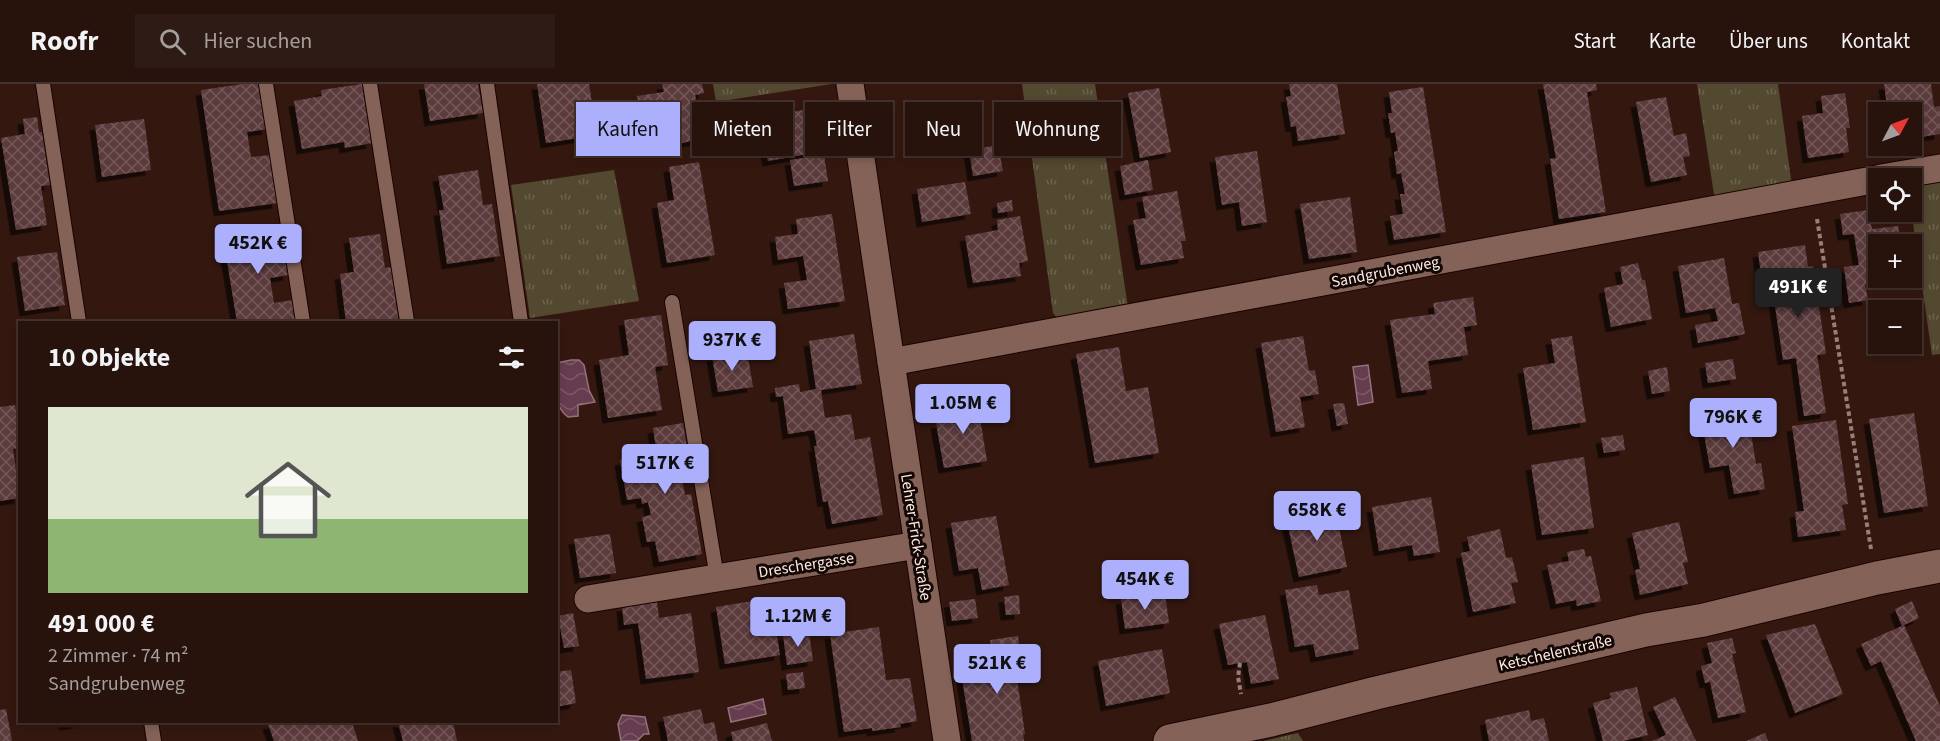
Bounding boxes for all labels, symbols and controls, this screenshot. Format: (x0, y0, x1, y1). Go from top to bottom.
search box (135, 14, 555, 68)
text: Roofr (30, 21, 99, 61)
icon: search (156, 25, 189, 58)
text: Hier suchen (204, 25, 312, 57)
text: Start (1573, 26, 1616, 56)
text: Karte (1649, 26, 1696, 56)
text: Über uns (1729, 26, 1808, 56)
text: Kontakt (1841, 26, 1910, 56)
chip: Kaufen (576, 102, 680, 156)
chip: Mieten (692, 102, 793, 156)
chip: Filter (805, 102, 893, 156)
chip: Neu (905, 102, 982, 156)
chip: Wohnung (994, 102, 1121, 156)
north arrow (1868, 102, 1922, 156)
map controls (1868, 102, 1922, 354)
button: locate (1868, 168, 1922, 222)
pin: 452K € (209, 224, 307, 275)
text: 452K € (229, 229, 287, 257)
button: + (1868, 234, 1922, 288)
street label: Sandgrubenweg (1329, 251, 1441, 293)
pin: 491K € (1749, 268, 1847, 319)
text: 491K € (1769, 273, 1827, 301)
button: − (1868, 300, 1922, 354)
pin: 937K € (683, 321, 781, 372)
text: 937K € (703, 326, 761, 354)
text: 10 Objekte (48, 339, 170, 376)
icon: filters (495, 341, 528, 374)
pin: 1.05M € (908, 384, 1018, 435)
text: 1.05M € (929, 389, 997, 417)
pin: 796K € (1684, 398, 1782, 449)
text: 796K € (1704, 403, 1762, 431)
pin: 517K € (616, 444, 714, 495)
icon: home (234, 446, 342, 554)
text: 517K € (636, 449, 694, 477)
street label: Lehrer-Frick-Straße (895, 472, 937, 602)
pin: 658K € (1268, 491, 1366, 542)
text: 658K € (1288, 496, 1346, 524)
street label: Dreschergasse (757, 547, 856, 583)
pin: 454K € (1096, 560, 1194, 611)
text: 454K € (1116, 565, 1174, 593)
pin: 1.12M € (743, 597, 853, 648)
text: 1.12M € (764, 602, 832, 630)
text: 491 000 € (48, 605, 155, 642)
street label: Ketschelenstraße (1496, 629, 1614, 677)
text: 2 Zimmer · 74 m² (48, 642, 188, 670)
pin: 521K € (948, 644, 1046, 695)
text: 521K € (968, 649, 1026, 677)
text: Sandgrubenweg (48, 670, 185, 698)

